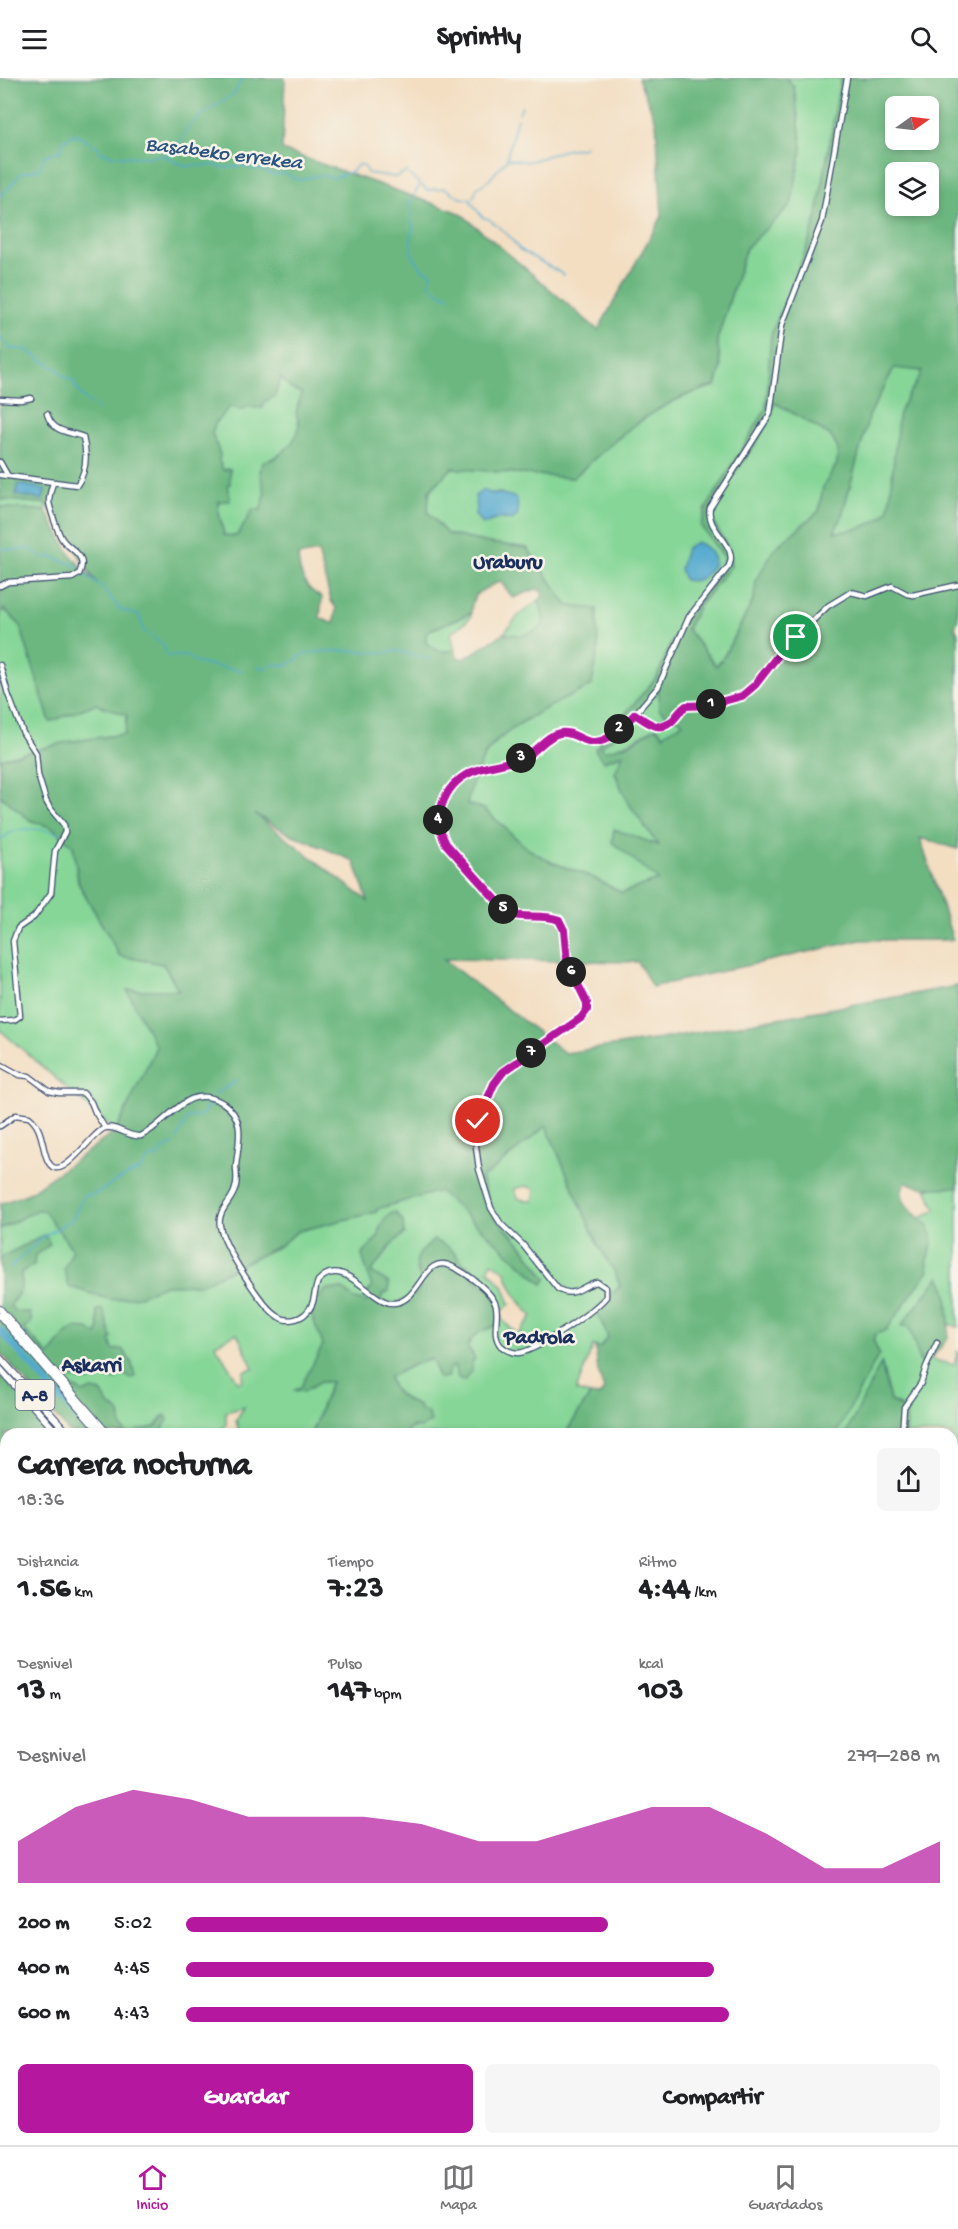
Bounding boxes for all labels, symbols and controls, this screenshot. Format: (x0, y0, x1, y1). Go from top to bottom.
icon: menu (18, 23, 51, 56)
text: Sprintly (437, 23, 521, 55)
icon: search (907, 23, 940, 56)
north arrow (885, 96, 939, 150)
map controls (885, 96, 939, 216)
water label: Basabeko errekea (144, 133, 305, 178)
button: layers (885, 162, 939, 216)
district label: Uraburu (473, 552, 543, 577)
pin (770, 611, 821, 662)
icon: arrive (779, 620, 812, 653)
pin: 1 (696, 689, 726, 719)
text: 1 (708, 694, 714, 713)
pin: 2 (604, 714, 634, 744)
text: 2 (615, 719, 623, 738)
pin: 3 (506, 743, 536, 773)
text: 3 (517, 748, 525, 767)
pin: 4 (423, 805, 453, 835)
text: 4 (434, 810, 442, 829)
pin: 5 (488, 894, 518, 924)
text: 5 (499, 899, 507, 918)
pin: 6 (556, 957, 586, 987)
text: 6 (567, 962, 575, 981)
pin: 7 (516, 1038, 546, 1068)
text: 7 (527, 1043, 535, 1062)
pin (452, 1095, 503, 1146)
icon: check (461, 1104, 494, 1137)
district label: Padrola (503, 1327, 575, 1352)
district label: Askarri (61, 1355, 122, 1380)
road number: A-8 (15, 1380, 54, 1410)
text: Carrera nocturna (18, 1448, 251, 1486)
button: share (877, 1448, 940, 1511)
text: 18:36 (18, 1490, 64, 1513)
text: Distancia (18, 1554, 79, 1573)
text: Tiempo (328, 1554, 374, 1573)
text: Ritmo (639, 1554, 677, 1573)
text: 1.56 (18, 1573, 71, 1608)
text: 7:23 (328, 1573, 384, 1608)
text: 4:44 (639, 1573, 691, 1608)
text: km (71, 1584, 93, 1603)
text: /km (691, 1584, 717, 1603)
text: Desnivel (18, 1656, 72, 1675)
text: Pulso (328, 1656, 362, 1675)
text: kcal (639, 1656, 664, 1675)
text: 13 (18, 1675, 46, 1710)
text: 147 (328, 1675, 370, 1710)
text: 103 (639, 1675, 683, 1710)
text: m (46, 1686, 61, 1705)
text: bpm (370, 1686, 402, 1705)
text: Desnivel (18, 1746, 86, 1769)
text: 279–288 m (847, 1746, 940, 1769)
text: 200 m (18, 1913, 69, 1936)
text: 5:02 (114, 1913, 152, 1936)
text: 400 m (18, 1958, 69, 1981)
text: 4:45 (114, 1958, 150, 1981)
text: 600 m (18, 2003, 70, 2026)
text: 4:43 (114, 2003, 150, 2026)
button: Guardar (18, 2064, 473, 2133)
button: Compartir (485, 2064, 940, 2133)
tab: Inicio (136, 2161, 169, 2216)
tab: Mapa (440, 2161, 477, 2216)
tab: Guardados (748, 2161, 822, 2216)

